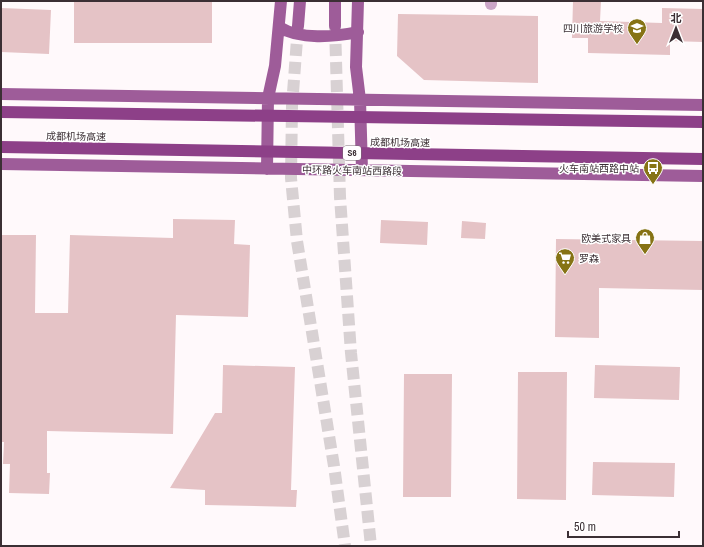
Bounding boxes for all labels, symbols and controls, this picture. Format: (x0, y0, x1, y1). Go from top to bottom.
north arrow (656, 8, 696, 48)
text: 北 (671, 11, 682, 25)
school or university icon: 四川旅游学校 (626, 17, 648, 45)
place label: 四川旅游学校 (563, 22, 623, 35)
street label: 成都机场高速 (46, 129, 106, 144)
street label: 成都机场高速 (370, 135, 430, 150)
road number: S6 (343, 146, 361, 160)
bus stop icon: 火车南站西路中站 (642, 157, 664, 185)
place label: 火车南站西路中站 (559, 162, 639, 175)
street label: 中环路火车南站西路段 (302, 163, 402, 178)
shop icon: 欧美式家具 (634, 227, 656, 255)
place label: 欧美式家具 (581, 232, 631, 245)
supermarket icon: 罗森 (554, 247, 576, 275)
place label: 罗森 (579, 252, 599, 265)
scale bar (568, 513, 679, 539)
text: 50 m (574, 519, 596, 535)

